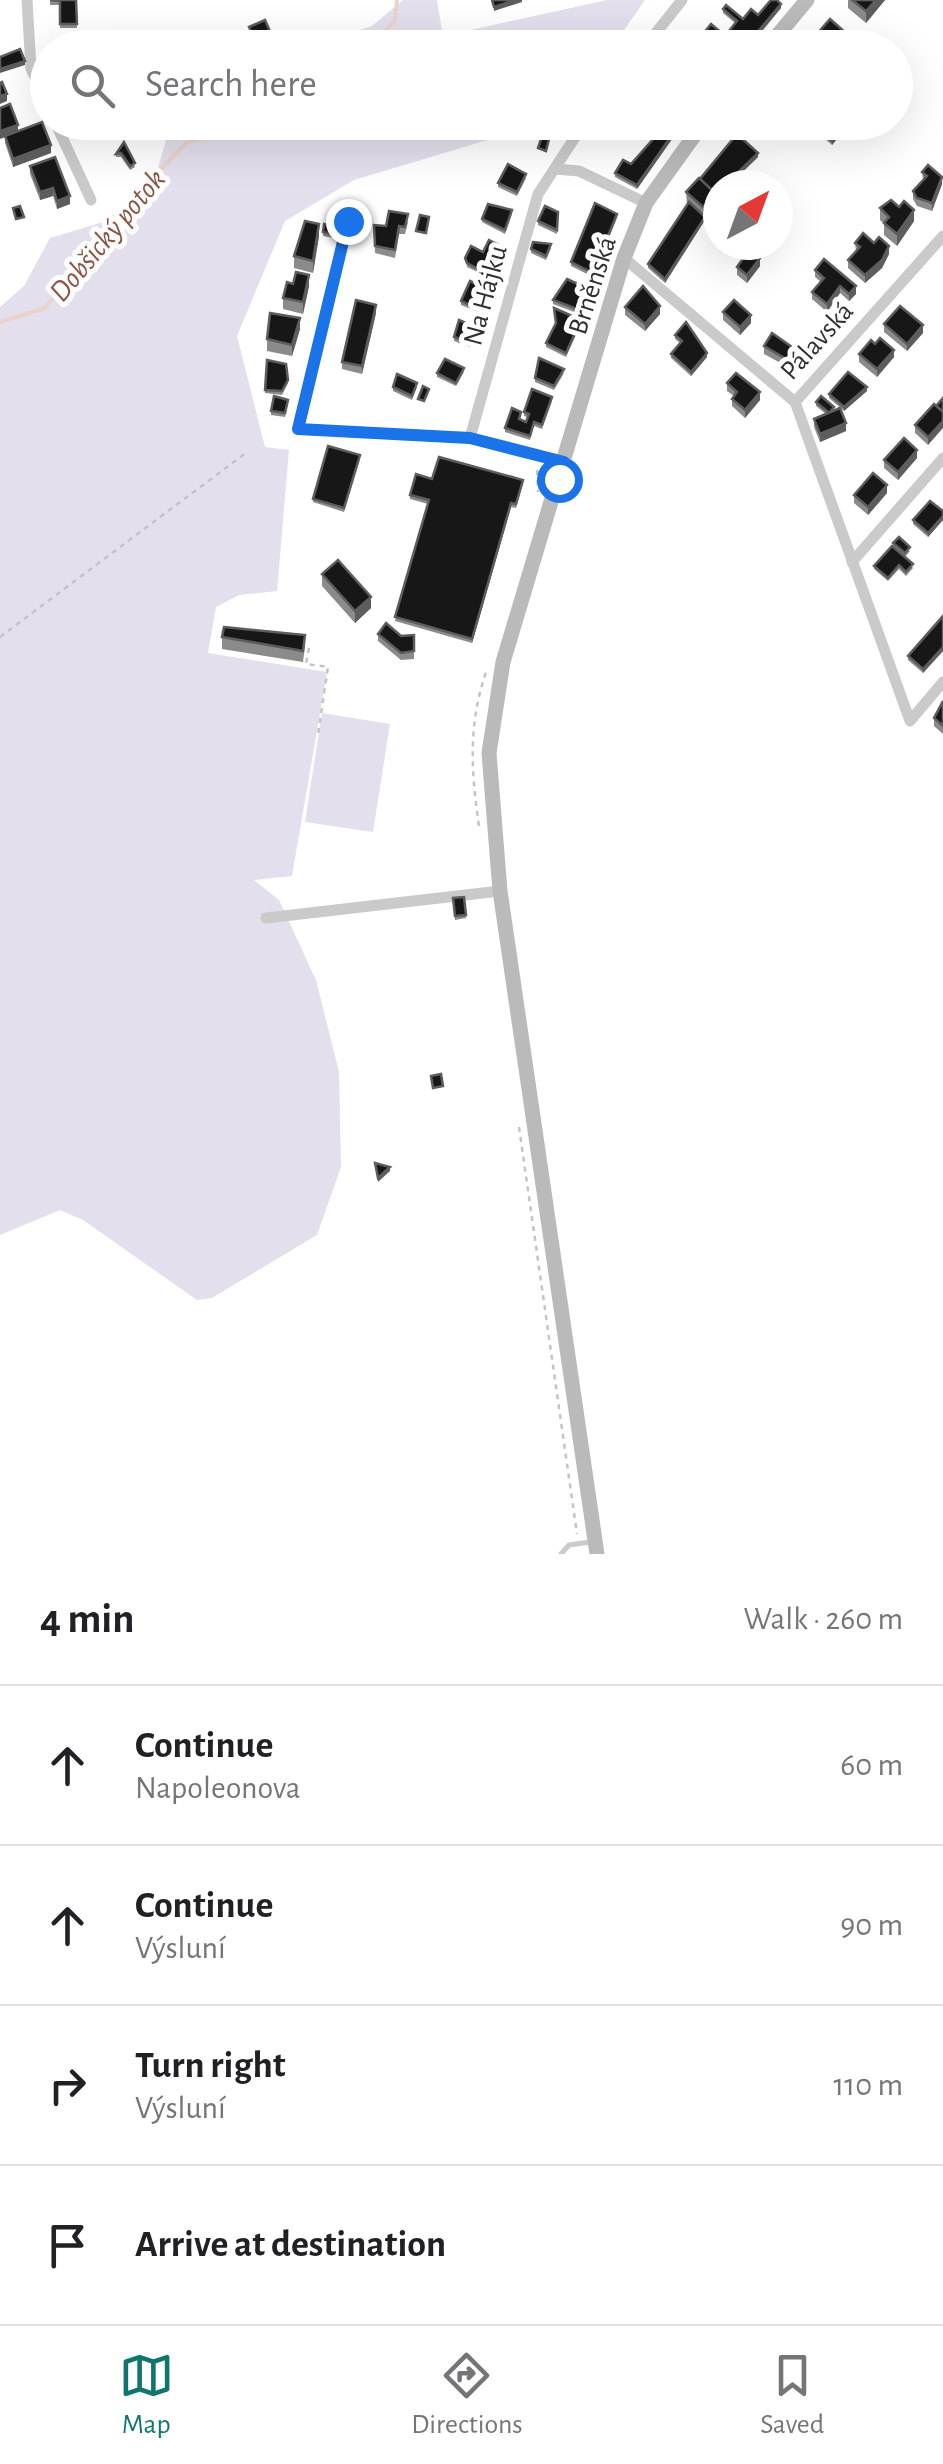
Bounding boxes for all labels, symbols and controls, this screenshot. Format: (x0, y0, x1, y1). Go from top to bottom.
search box (30, 30, 913, 140)
icon: search (65, 58, 120, 113)
text: Search here (145, 66, 317, 104)
water label: Dobšický potok (44, 164, 171, 307)
north arrow (703, 170, 793, 260)
route end (326, 199, 372, 245)
street label: Brněnská (564, 233, 622, 338)
street label: Na Hájku (459, 243, 513, 348)
street label: Pálavská (776, 297, 859, 385)
route start (537, 457, 583, 503)
text: 4 min (40, 1598, 135, 1640)
text: Walk · 260 m (744, 1603, 903, 1635)
text: Continue (135, 1727, 273, 1765)
icon: ahead (40, 1738, 95, 1793)
text: 60 m (840, 1749, 903, 1781)
text: Napoleonova (135, 1772, 301, 1804)
text: Continue (135, 1887, 273, 1925)
icon: ahead (40, 1898, 95, 1953)
text: 90 m (840, 1909, 903, 1941)
text: Výsluní (135, 1932, 226, 1964)
text: Turn right (135, 2047, 285, 2085)
icon: right (40, 2058, 95, 2113)
text: 110 m (833, 2069, 903, 2101)
text: Výsluní (135, 2092, 226, 2124)
icon: arrive (40, 2218, 95, 2273)
text: Arrive at destination (135, 2226, 446, 2264)
tab: Map (119, 2348, 174, 2442)
tab: Directions (411, 2348, 523, 2442)
tab: Saved (760, 2348, 824, 2442)

